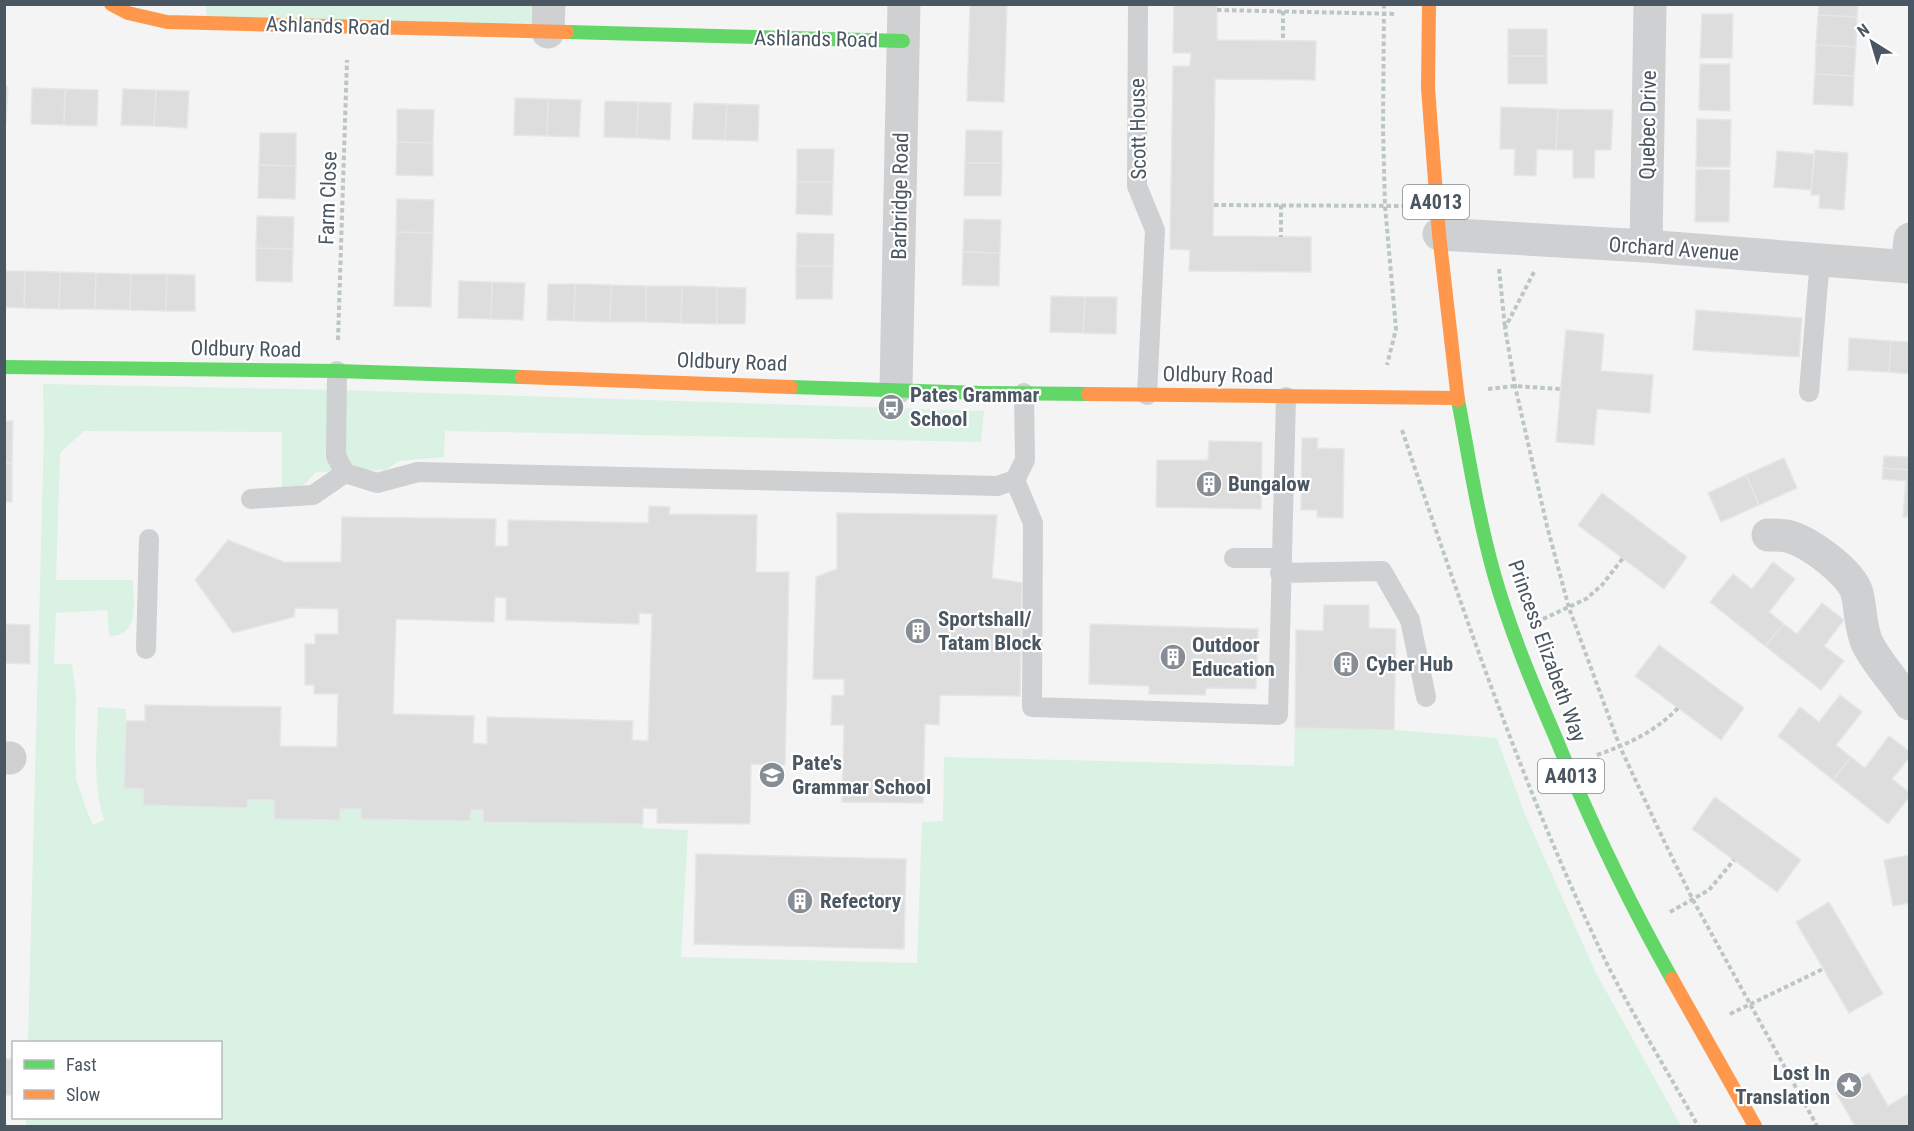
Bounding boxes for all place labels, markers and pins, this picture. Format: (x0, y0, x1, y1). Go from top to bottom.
place label: Pates Grammar School (910, 383, 1039, 431)
bus stop icon: Pates Grammar School (876, 392, 906, 422)
building icon: Bungalow (1194, 469, 1224, 499)
place label: Bungalow (1228, 472, 1310, 496)
place label: Sportshall/ Tatam Block (938, 607, 1043, 655)
building icon: Sportshall/ Tatam Block (903, 616, 933, 646)
place label: Outdoor Education (1192, 633, 1275, 681)
building icon: Outdoor Education (1158, 642, 1188, 672)
building icon: Cyber Hub (1331, 649, 1361, 679)
place label: Cyber Hub (1366, 652, 1453, 676)
place label: Pate's Grammar School (792, 751, 931, 799)
school or university icon: Pate's Grammar School (757, 760, 787, 790)
building icon: Refectory (785, 886, 815, 916)
place label: Refectory (820, 889, 902, 913)
place label: Lost In Translation (1735, 1061, 1830, 1109)
place icon: Lost In Translation (1834, 1070, 1864, 1100)

